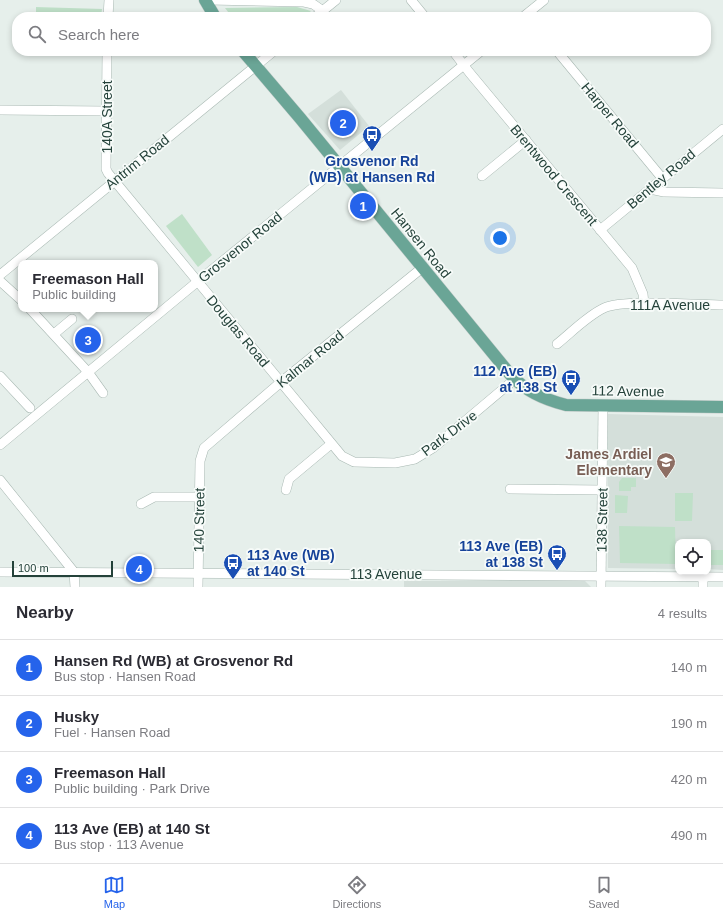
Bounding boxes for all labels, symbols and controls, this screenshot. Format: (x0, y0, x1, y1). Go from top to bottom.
search box (12, 12, 711, 56)
icon: search (26, 23, 48, 45)
text: Search here (58, 26, 140, 43)
street label: Harper Road (578, 79, 642, 151)
street label: 140A Street (99, 80, 115, 154)
pin: 2 (330, 108, 356, 138)
street label: Brentwood Crescent (507, 121, 601, 229)
bus stop icon: Grosvenor Rd (WB) at Hansen Rd (361, 124, 383, 152)
street label: Antrim Road (102, 131, 172, 193)
street label: Bentley Road (624, 146, 698, 212)
place label: Grosvenor Rd (WB) at Hansen Rd (309, 153, 435, 185)
pin: 1 (350, 191, 376, 221)
street label: Hansen Road (388, 205, 454, 281)
street label: Grosvenor Road (195, 208, 285, 286)
your location (490, 228, 510, 248)
popup (18, 260, 158, 312)
text: Freemason Hall (32, 270, 144, 287)
text: Public building (32, 287, 116, 302)
street label: Douglas Road (203, 292, 273, 370)
street label: 111A Avenue (630, 297, 710, 313)
pin: 3 (75, 325, 101, 355)
street label: Kalmar Road (273, 327, 347, 391)
place label: 112 Ave (EB) at 138 St (473, 363, 557, 395)
bus stop icon: 112 Ave (EB) at 138 St (560, 368, 582, 396)
street label: 112 Avenue (592, 382, 665, 400)
street label: Park Drive (418, 407, 480, 459)
place label: James Ardiel Elementary (565, 446, 652, 478)
school or university icon: James Ardiel Elementary (655, 451, 677, 479)
street label: 140 Street (190, 487, 208, 552)
street label: 138 Street (593, 487, 611, 552)
place label: 113 Ave (EB) at 138 St (459, 538, 543, 570)
map controls (675, 539, 711, 575)
button: locate (675, 539, 711, 575)
bus stop icon: 113 Ave (EB) at 138 St (546, 543, 568, 571)
place label: 113 Ave (WB) at 140 St (247, 547, 335, 579)
bus stop icon: 113 Ave (WB) at 140 St (222, 552, 244, 580)
pin: 4 (126, 554, 152, 584)
scale bar (12, 559, 113, 578)
text: 100 m (18, 562, 49, 574)
street label: 113 Avenue (350, 566, 423, 582)
text: Nearby (16, 603, 74, 622)
text: 4 results (658, 606, 707, 621)
text: Hansen Rd (WB) at Grosvenor Rd (54, 652, 293, 669)
text: 1 (25, 660, 33, 675)
text: 140 m (671, 660, 707, 675)
text: Bus stop · Hansen Road (54, 669, 196, 684)
text: Husky (54, 708, 99, 725)
text: 2 (25, 716, 33, 731)
text: 190 m (671, 716, 707, 731)
text: Fuel · Hansen Road (54, 725, 170, 740)
text: Freemason Hall (54, 764, 166, 781)
text: 3 (25, 772, 33, 787)
text: 420 m (671, 772, 707, 787)
text: Public building · Park Drive (54, 781, 210, 796)
text: 113 Ave (EB) at 140 St (54, 820, 210, 837)
text: 4 (25, 828, 33, 843)
text: 490 m (671, 828, 707, 843)
text: Bus stop · 113 Avenue (54, 837, 184, 852)
tab: Map (103, 874, 125, 910)
tab: Directions (332, 874, 381, 910)
tab: Saved (588, 874, 619, 910)

